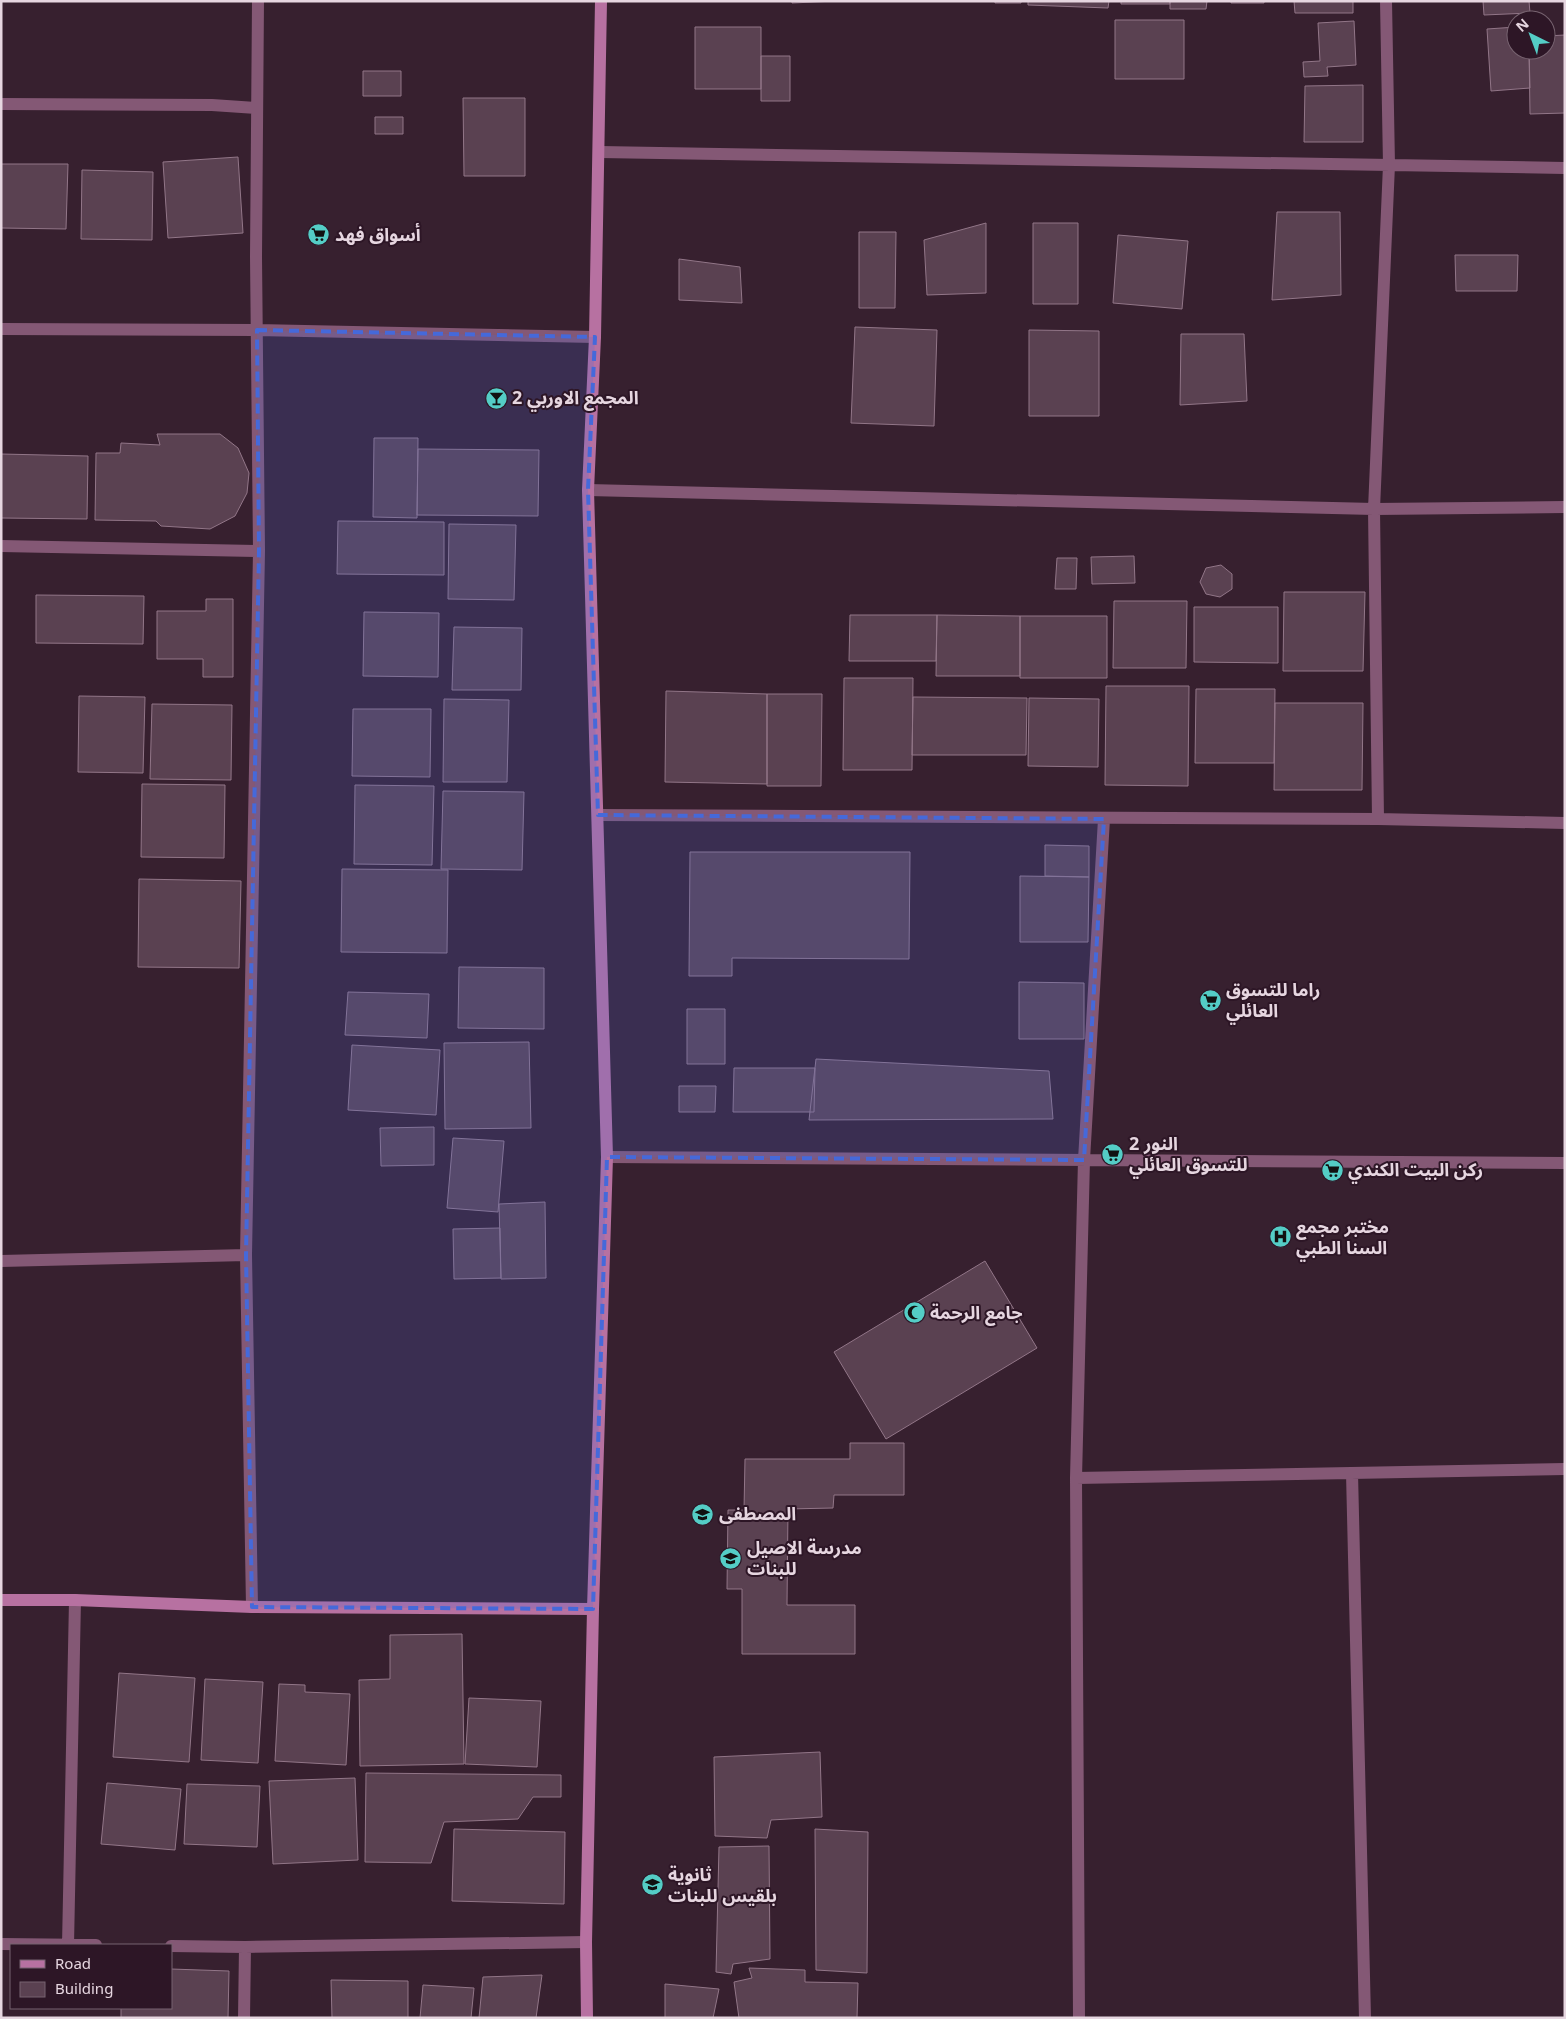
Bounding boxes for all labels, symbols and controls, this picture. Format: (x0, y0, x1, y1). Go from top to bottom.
north arrow (1506, 10, 1556, 60)
text: N (1509, 11, 1537, 40)
place label: أسواق فهد (335, 216, 421, 254)
supermarket icon: أسواق فهد (307, 223, 331, 247)
place label: المجمع الاوربي 2 (512, 379, 639, 417)
bar icon: المجمع الاوربي 2 (484, 386, 508, 410)
place label: راما للتسوق العائلي (1226, 971, 1320, 1030)
supermarket icon: راما للتسوق العائلي (1198, 988, 1222, 1012)
place label: النور 2 للتسوق العائلي (1129, 1125, 1248, 1184)
supermarket icon: النور 2 للتسوق العائلي (1101, 1142, 1125, 1166)
place label: ركن البيت الكندي (1348, 1151, 1483, 1189)
supermarket icon: ركن البيت الكندي (1320, 1158, 1344, 1182)
place label: مختبر مجمع السنا الطبي (1296, 1208, 1389, 1267)
hospital icon: مختبر مجمع السنا الطبي (1268, 1225, 1292, 1249)
place label: جامع الرحمة (930, 1294, 1023, 1332)
mosque icon: جامع الرحمة (902, 1301, 926, 1325)
place label: المصطفى (719, 1495, 796, 1533)
school or university icon: المصطفى (691, 1502, 715, 1526)
place label: مدرسة الاصيل للبنات (747, 1529, 862, 1588)
school or university icon: مدرسة الاصيل للبنات (719, 1546, 743, 1570)
place label: ثانوية بلقيس للبنات (668, 1856, 777, 1915)
school or university icon: ثانوية بلقيس للبنات (640, 1873, 664, 1897)
legend (10, 1944, 172, 2009)
text: Road (55, 1948, 91, 1980)
text: Building (55, 1973, 113, 2005)

